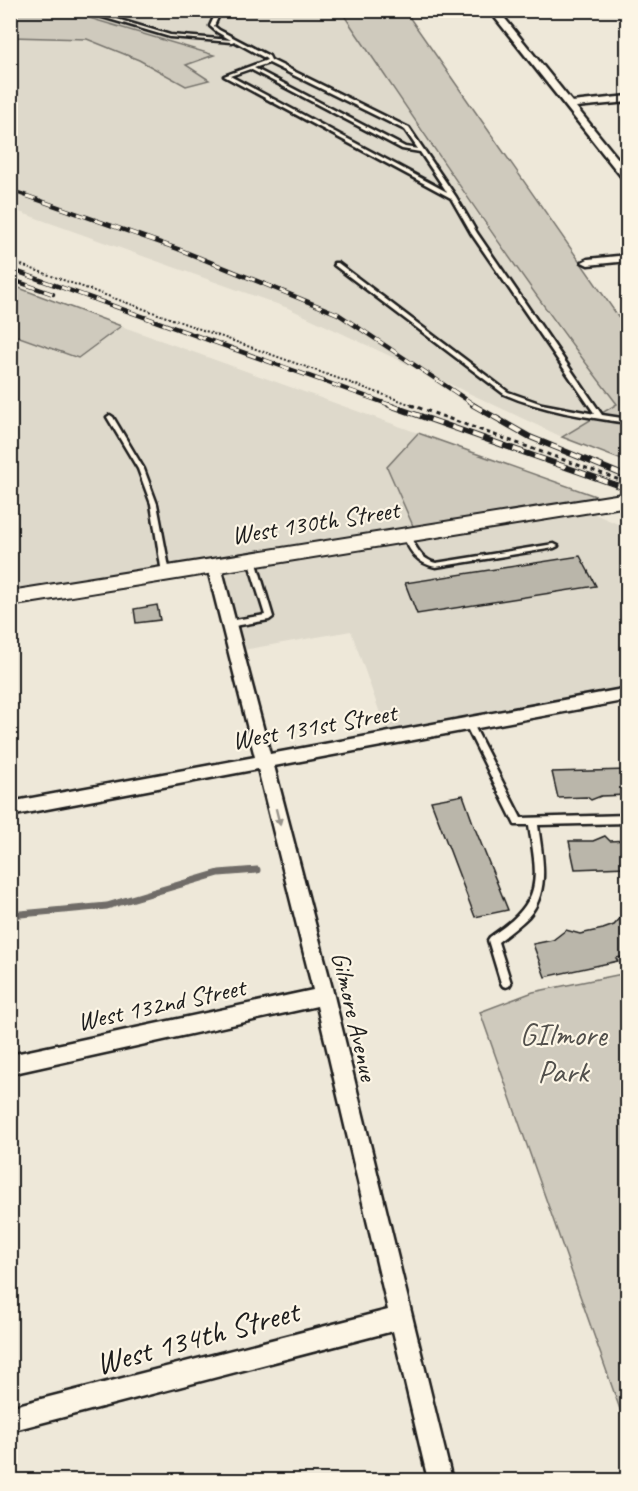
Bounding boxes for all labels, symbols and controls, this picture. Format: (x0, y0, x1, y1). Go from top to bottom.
street label: West 130th Street (229, 493, 404, 552)
street label: West 131st Street (229, 695, 401, 757)
one-way arrow (273, 808, 283, 826)
street label: Gilmore Avenue (324, 949, 386, 1085)
street label: West 132nd Street (74, 970, 250, 1038)
park label: GIlmore Park (520, 1014, 609, 1092)
street label: West 134th Street (91, 1290, 306, 1384)

